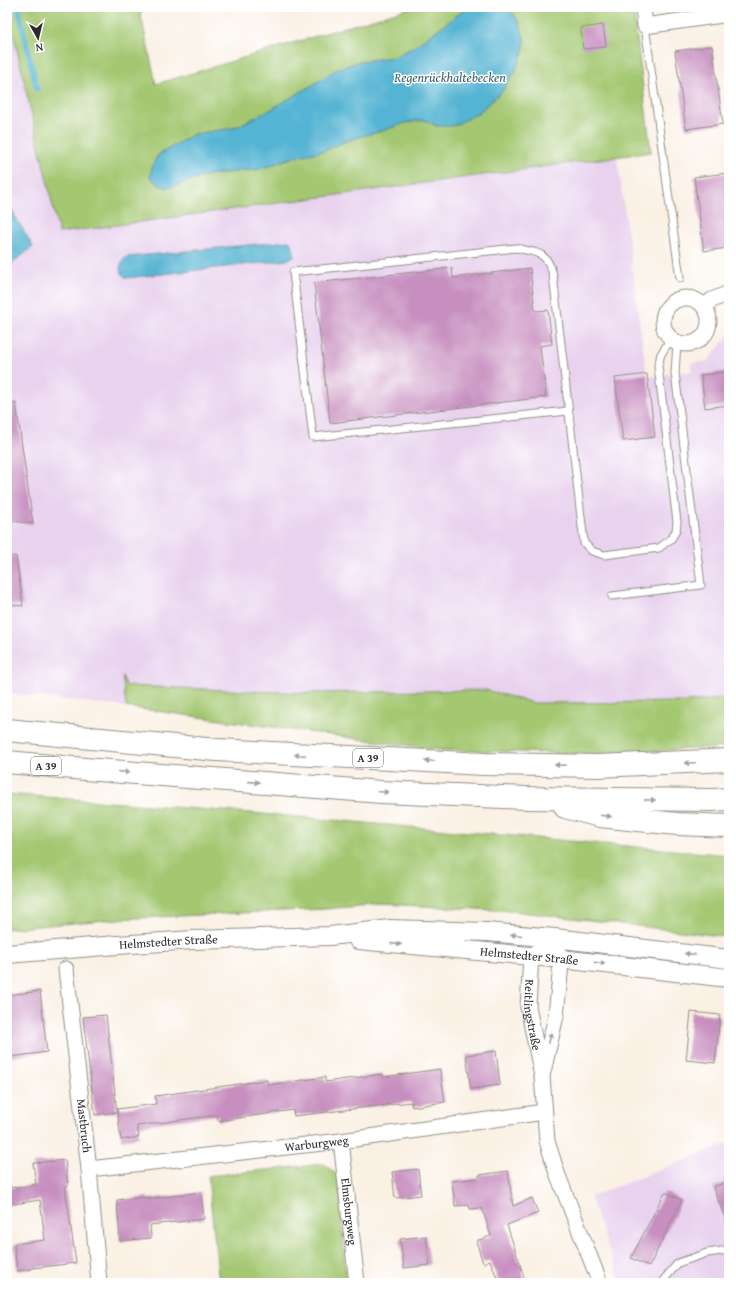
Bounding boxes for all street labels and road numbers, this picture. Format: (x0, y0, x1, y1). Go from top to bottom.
road number: A 39 (353, 749, 383, 767)
road number: A 39 (31, 757, 61, 775)
street label: Helmstedter Straße (119, 930, 218, 953)
street label: Helmstedter Straße (479, 942, 580, 969)
street label: Reitlingstraße (520, 979, 546, 1052)
street label: Mastbruch (73, 1098, 96, 1154)
street label: Warburgweg (284, 1131, 349, 1155)
street label: Elmsburgweg (337, 1177, 362, 1246)

